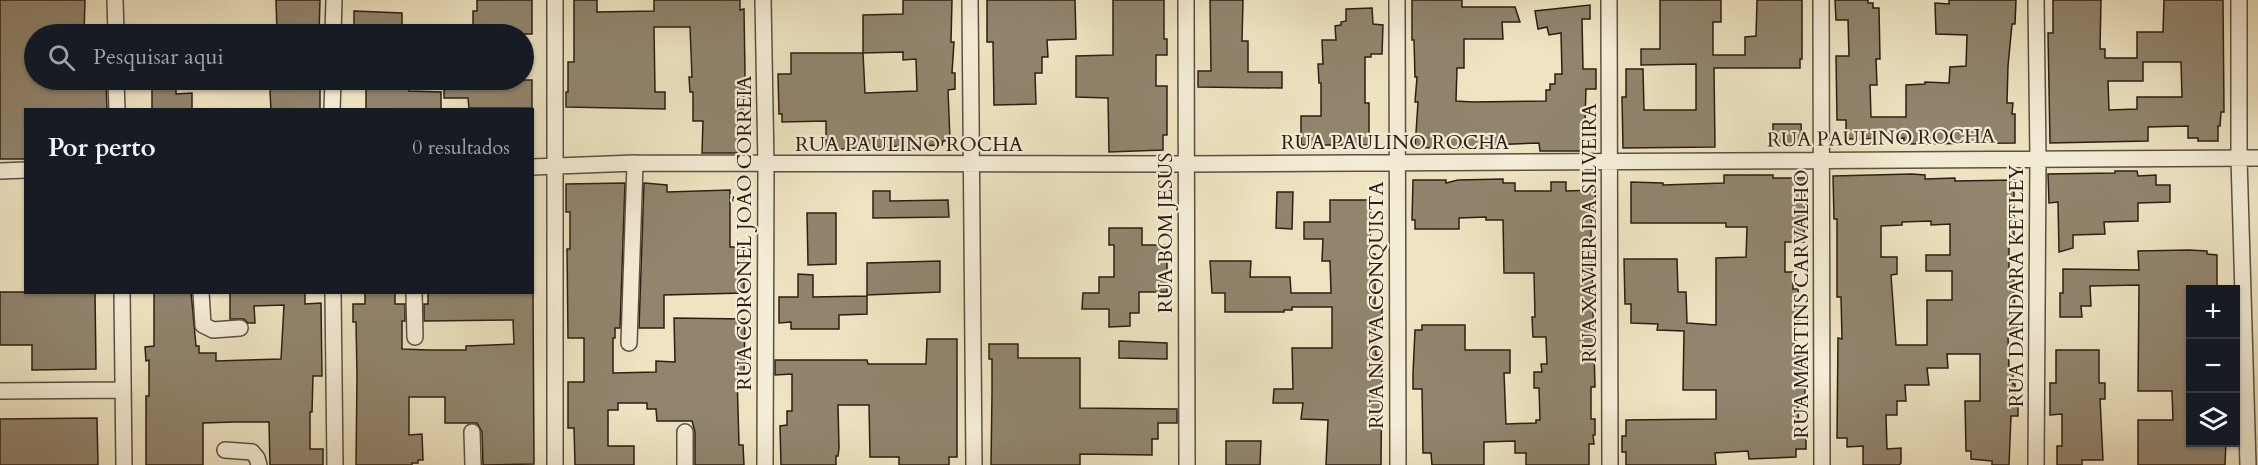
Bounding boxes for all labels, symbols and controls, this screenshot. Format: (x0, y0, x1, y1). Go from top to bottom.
search box (24, 24, 534, 90)
icon: search (45, 41, 78, 74)
text: Pesquisar aqui (93, 42, 224, 72)
street label: RUA CORONEL JOÃO CORREIA (731, 75, 758, 391)
street label: RUA XAVIER DA SILVEIRA (1576, 102, 1603, 363)
street label: RUA PAULINO ROCHA (1767, 122, 1996, 153)
street label: RUA PAULINO ROCHA (1281, 129, 1510, 156)
text: Por perto (48, 130, 156, 165)
street label: RUA PAULINO ROCHA (795, 131, 1024, 158)
text: 0 resultados (412, 134, 510, 161)
street label: RUA BOM JESUS (1152, 153, 1179, 313)
street label: RUA DANDARA KETLEY (2003, 165, 2030, 407)
street label: RUA MARTINS CARVALHO (1788, 169, 1815, 439)
street label: RUA NOVA CONQUISTA (1363, 181, 1390, 429)
map controls (2186, 285, 2240, 447)
button: + (2186, 285, 2240, 339)
button: − (2186, 339, 2240, 393)
button: layers (2186, 393, 2240, 447)

